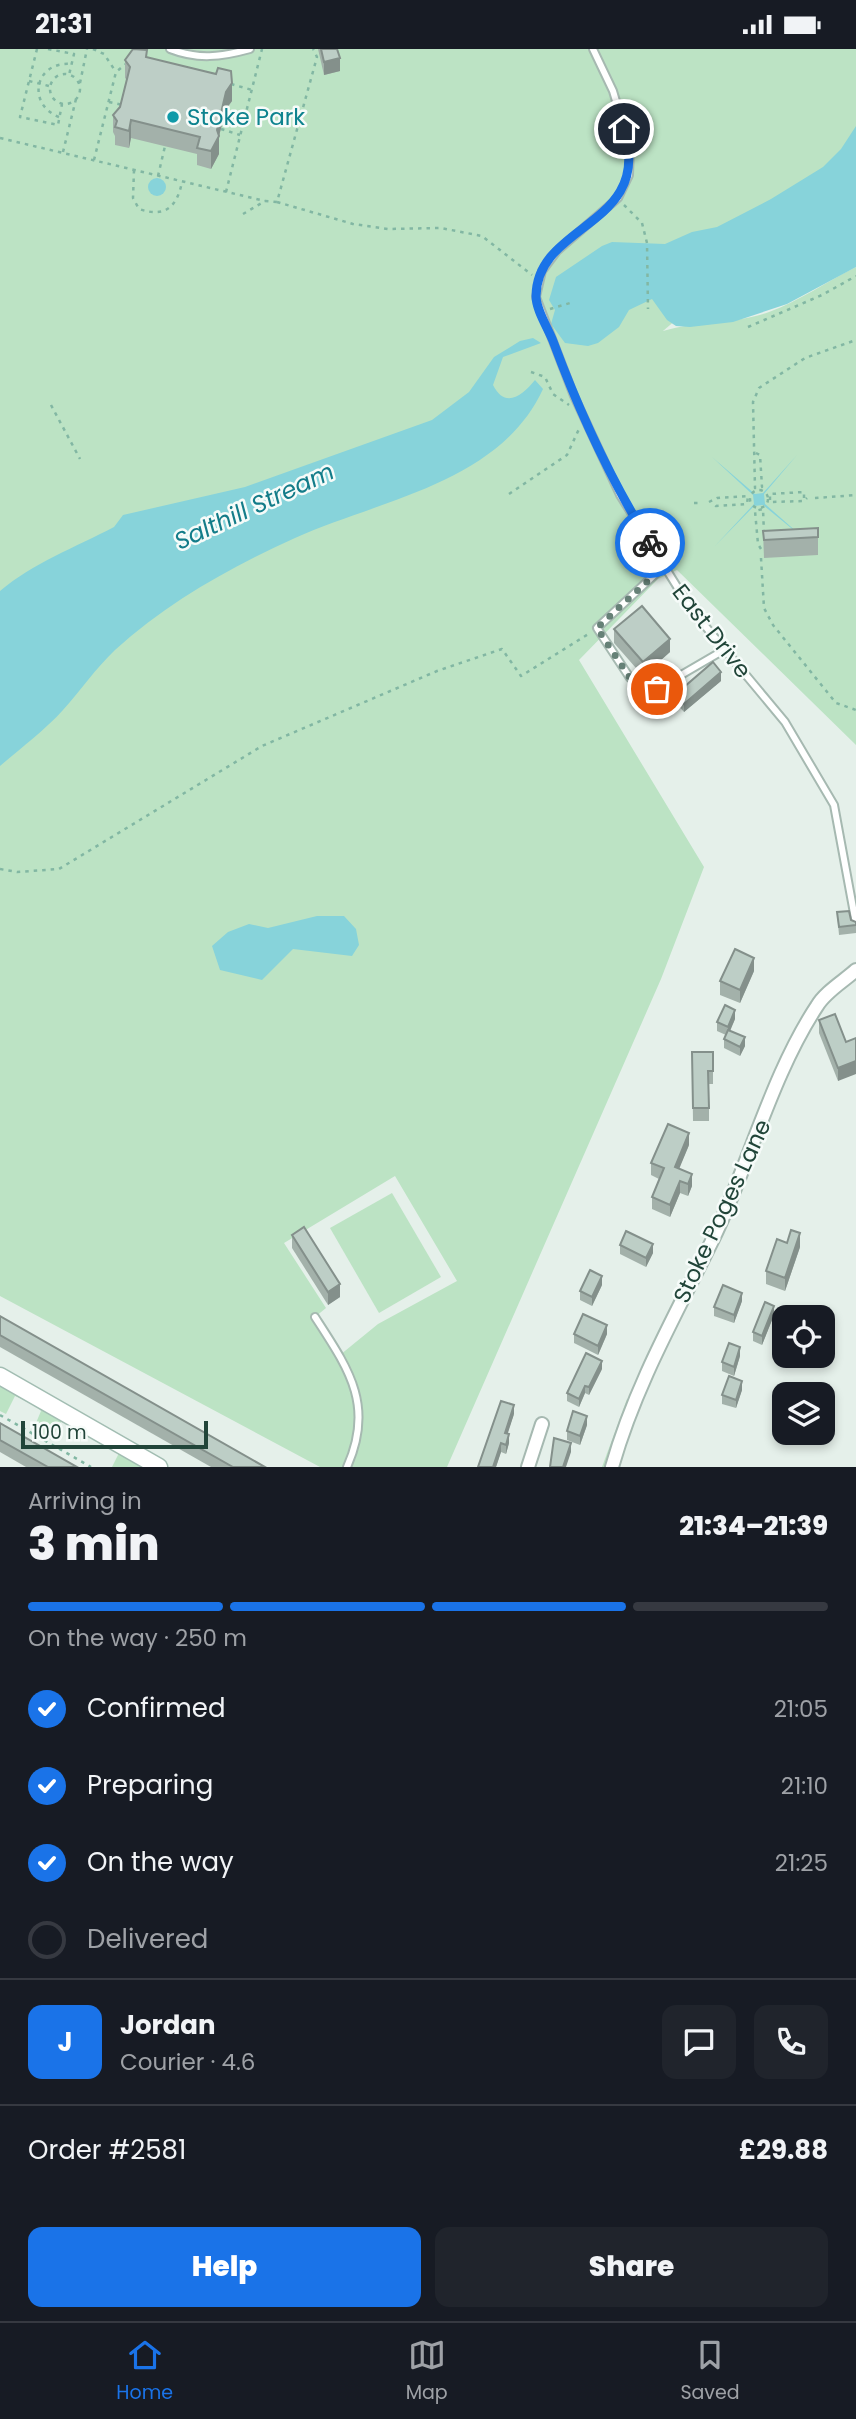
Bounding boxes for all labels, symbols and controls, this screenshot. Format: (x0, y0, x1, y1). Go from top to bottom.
text: 21:31 (35, 6, 93, 42)
pin (594, 99, 654, 159)
place label: Stoke Park (187, 101, 305, 133)
marker: Stoke Park (165, 109, 181, 125)
icon: home (605, 110, 643, 148)
water label: Salthill Stream (169, 455, 339, 557)
courier (615, 508, 685, 578)
icon: bike (631, 524, 669, 562)
street label: East Drive (665, 577, 759, 685)
pin (627, 659, 687, 719)
icon: bag (638, 670, 676, 708)
street label: Stoke Poges Lane (665, 1114, 779, 1308)
map controls (772, 1305, 835, 1445)
button: locate (772, 1305, 835, 1368)
button: layers (772, 1382, 835, 1445)
scale bar (21, 1418, 208, 1450)
text: 100 m (32, 1419, 87, 1446)
text: Arriving in (28, 1485, 142, 1517)
text: 21:34–21:39 (679, 1508, 828, 1544)
text: 3 min (28, 1512, 160, 1576)
text: On the way · 250 m (28, 1622, 247, 1654)
icon: check (28, 1690, 66, 1728)
text: Confirmed (87, 1690, 225, 1726)
text: 21:05 (774, 1693, 828, 1725)
icon: check (28, 1767, 66, 1805)
text: Preparing (87, 1767, 213, 1803)
text: 21:10 (781, 1770, 828, 1802)
icon: check (28, 1844, 66, 1882)
text: On the way (87, 1844, 234, 1880)
text: 21:25 (775, 1847, 828, 1879)
text: Delivered (87, 1921, 208, 1957)
button: chat (662, 2005, 736, 2079)
button: phone (754, 2005, 828, 2079)
text: Jordan (120, 2007, 216, 2043)
text: J (57, 2024, 73, 2060)
text: Courier · 4.6 (120, 2046, 255, 2078)
text: Order #2581 (28, 2132, 186, 2168)
text: £29.88 (739, 2132, 828, 2168)
button: Help (28, 2227, 421, 2307)
button: Share (435, 2227, 828, 2307)
tab: Home (116, 2336, 173, 2407)
tab: Map (406, 2336, 448, 2407)
tab: Saved (680, 2336, 740, 2407)

